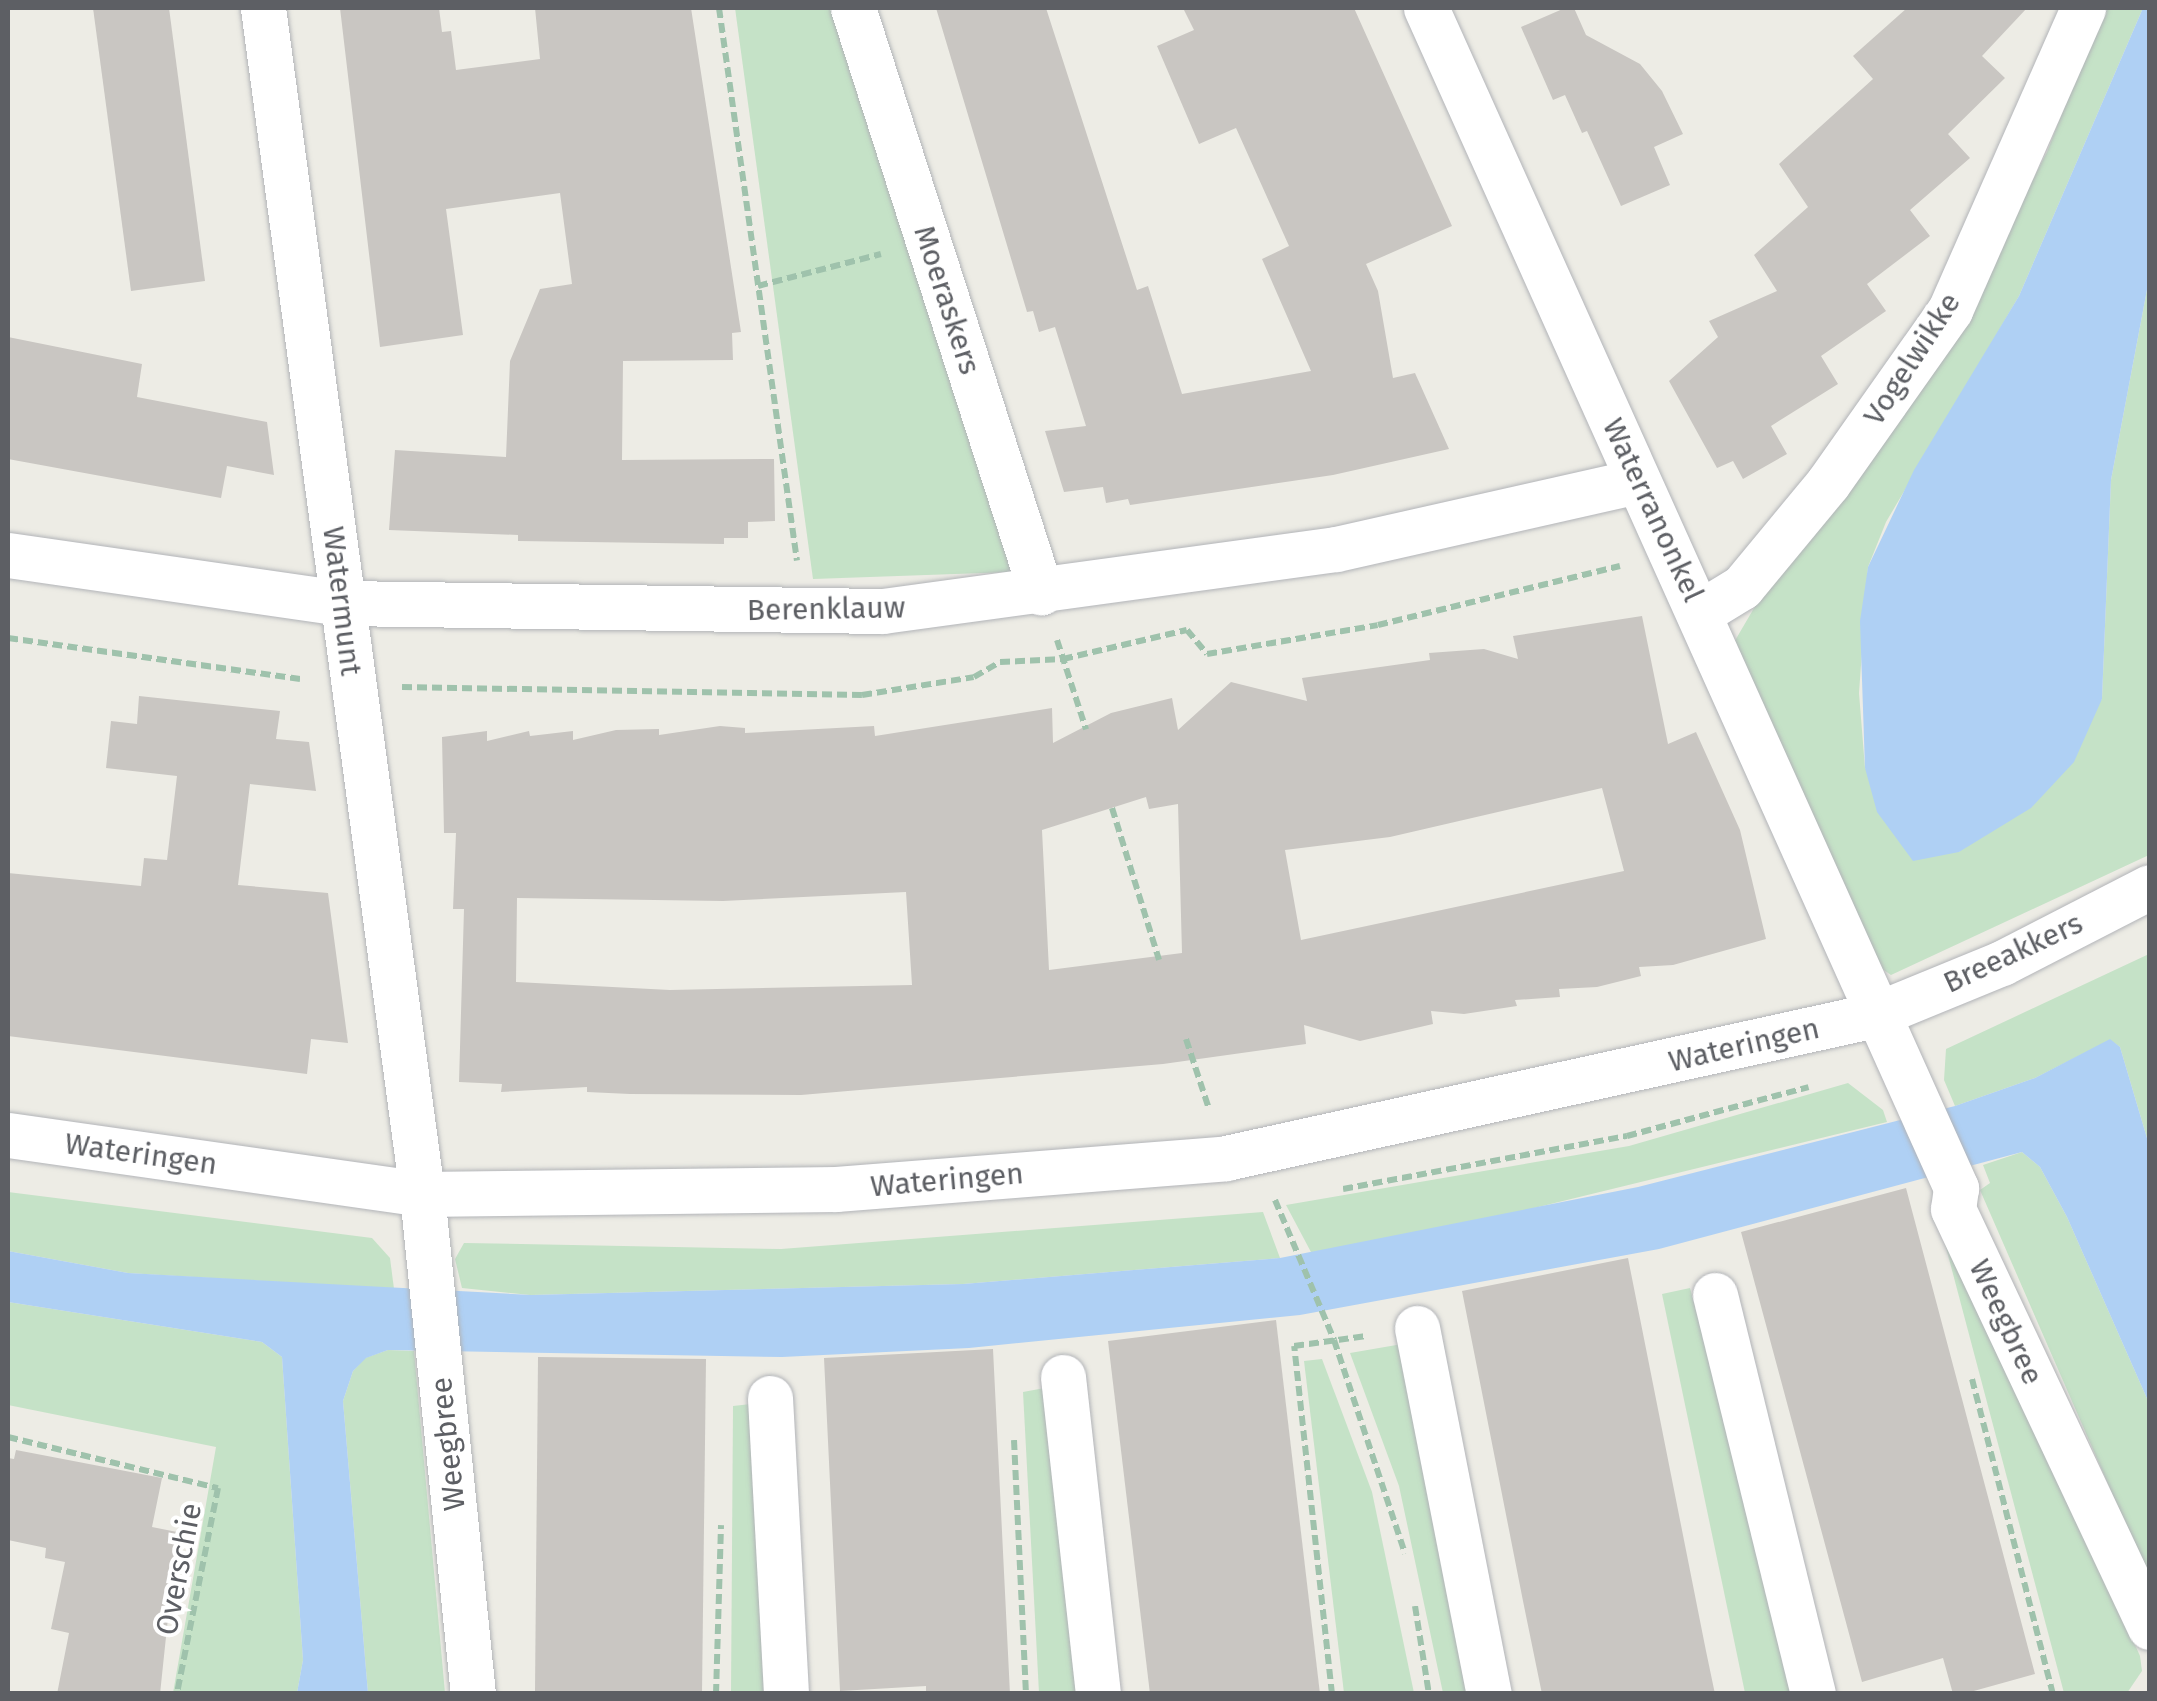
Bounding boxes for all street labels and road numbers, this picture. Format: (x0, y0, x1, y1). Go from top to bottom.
street label: Moeraskers (906, 221, 988, 379)
street label: Vogelwikke (1856, 286, 1968, 432)
street label: Waterranonkel (1595, 413, 1711, 607)
street label: Watermunt (315, 524, 369, 678)
street label: Berenklauw (746, 590, 906, 628)
street label: Breeakkers (1938, 905, 2088, 1001)
street label: Wateringen (1665, 1010, 1823, 1080)
street label: Wateringen (62, 1125, 220, 1183)
street label: Wateringen (869, 1155, 1025, 1205)
street label: Weegbree (1961, 1254, 2051, 1390)
street label: Weegbree (423, 1375, 473, 1513)
street label: Overschie (149, 1500, 209, 1638)

